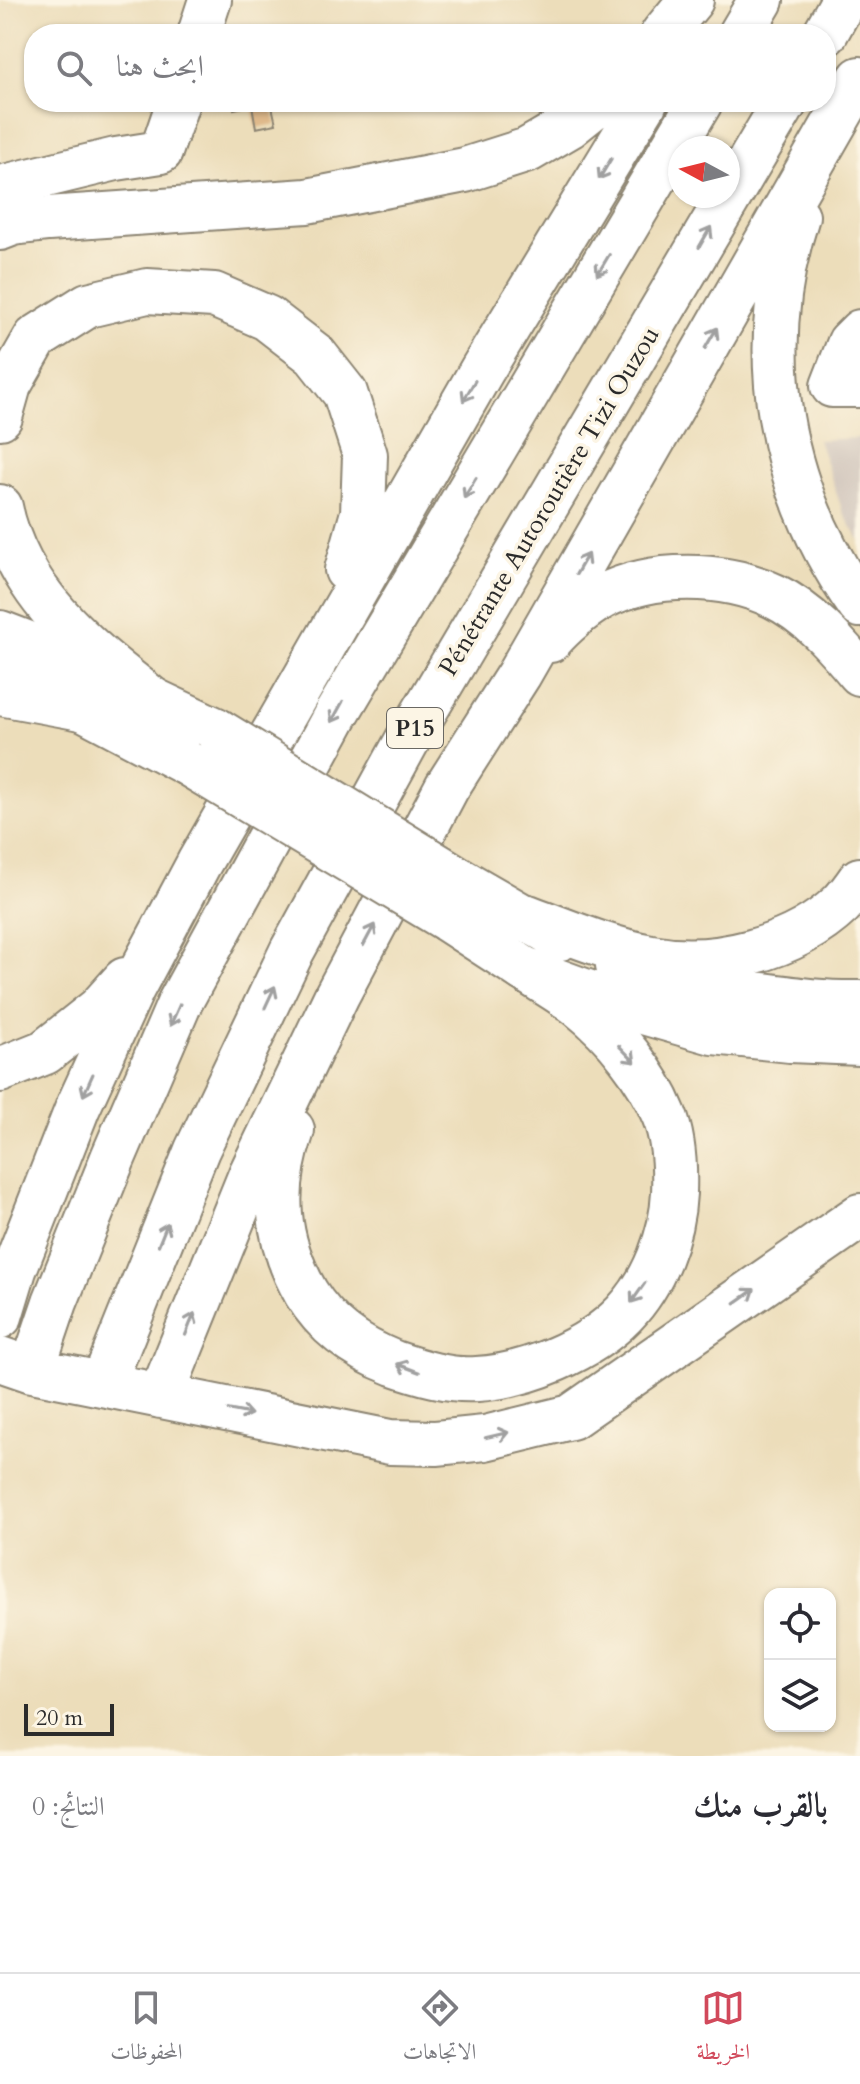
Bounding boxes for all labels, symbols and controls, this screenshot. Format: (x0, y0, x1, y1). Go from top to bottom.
search box (24, 24, 836, 112)
icon: search (52, 46, 96, 90)
text: ابحث هنا (116, 46, 204, 87)
north arrow (668, 136, 740, 208)
one-way arrow (597, 157, 613, 180)
one-way arrow (697, 226, 713, 249)
one-way arrow (595, 253, 611, 276)
street label: Pénétrante Autoroutière Tizi Ouzou (431, 320, 667, 682)
one-way arrow (703, 327, 719, 350)
one-way arrow (461, 379, 477, 402)
one-way arrow (461, 477, 477, 500)
one-way arrow (574, 553, 590, 576)
one-way arrow (329, 700, 345, 724)
road number: P15 (387, 708, 443, 748)
one-way arrow (361, 924, 377, 947)
one-way arrow (263, 985, 278, 1009)
one-way arrow (166, 1003, 181, 1027)
one-way arrow (617, 1044, 636, 1064)
one-way arrow (80, 1072, 95, 1097)
one-way arrow (157, 1222, 172, 1247)
one-way arrow (630, 1282, 646, 1304)
one-way arrow (733, 1288, 755, 1304)
one-way arrow (184, 1312, 198, 1337)
one-way arrow (396, 1360, 420, 1374)
one-way arrow (227, 1405, 252, 1420)
one-way arrow (483, 1427, 509, 1442)
map controls (764, 1588, 836, 1732)
button: locate (764, 1588, 836, 1660)
button: layers (764, 1660, 836, 1732)
scale bar (24, 1700, 114, 1736)
text: 20 m (36, 1703, 83, 1733)
text: بالقرب منك (693, 1782, 828, 1828)
text: النتائج: 0 (32, 1789, 105, 1824)
tab: المحفوظات (110, 1986, 183, 2073)
tab: الاتجاهات (403, 1986, 476, 2073)
tab: الخريطة (696, 1986, 750, 2073)

